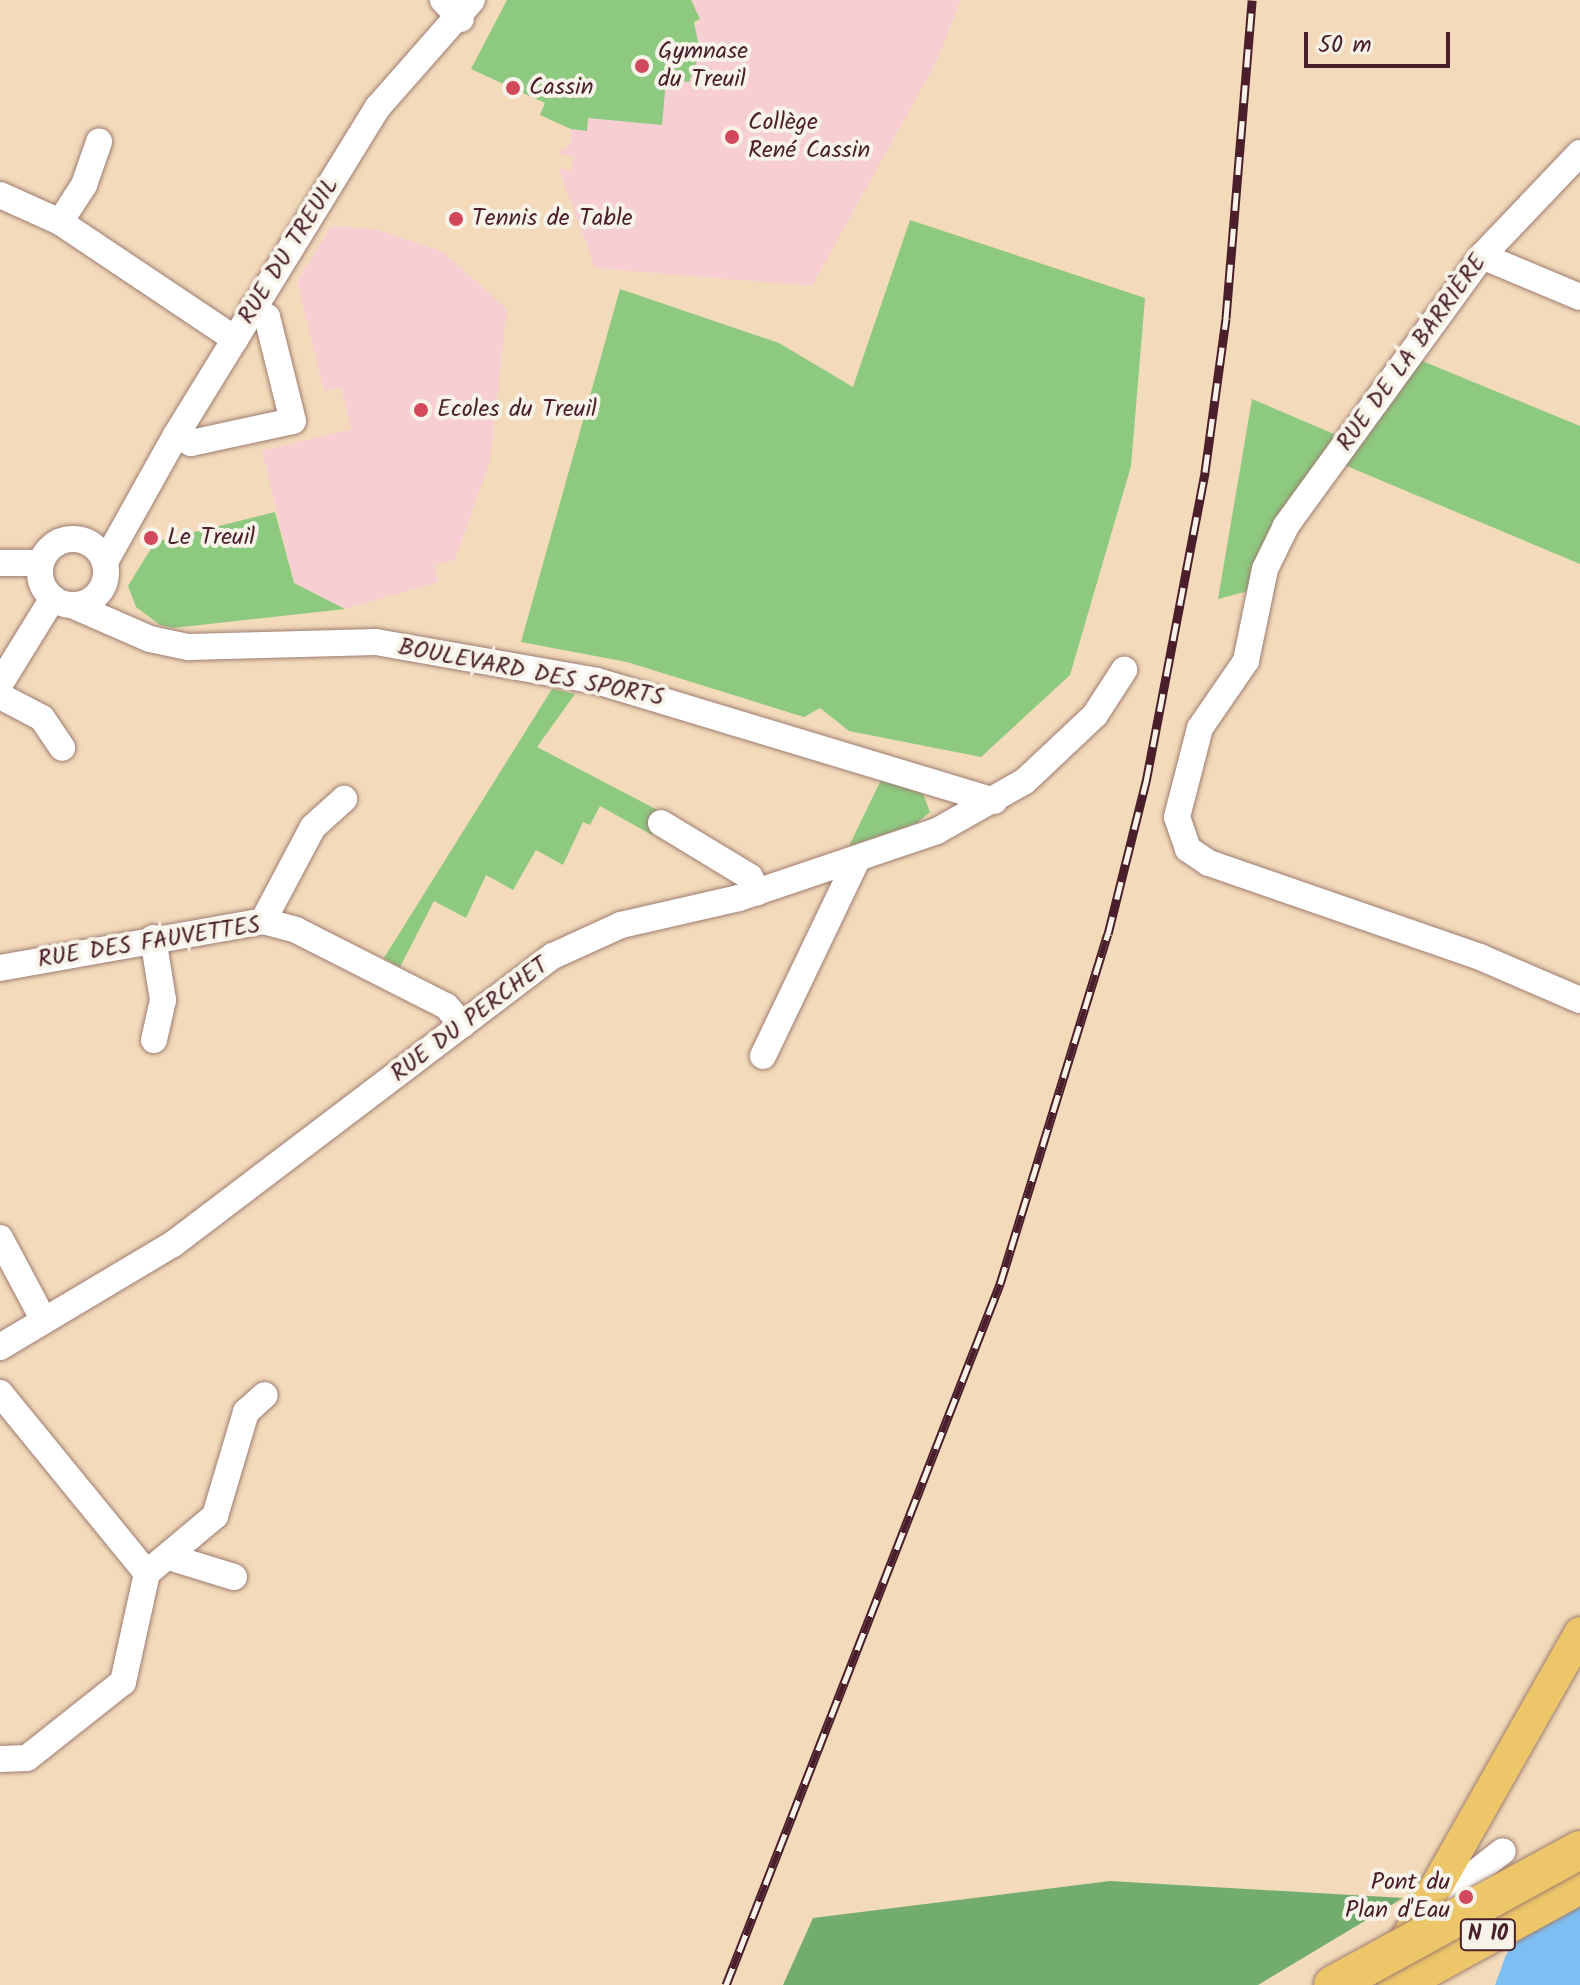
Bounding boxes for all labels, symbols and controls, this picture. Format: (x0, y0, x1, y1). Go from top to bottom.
scale bar (1308, 16, 1454, 66)
text: 50 m (1318, 26, 1372, 65)
place label: Gymnase du Treuil (658, 38, 748, 94)
marker: Gymnase du Treuil (633, 57, 651, 75)
place label: Cassin (529, 74, 594, 102)
marker: Cassin (504, 79, 522, 97)
place label: Collège René Cassin (748, 109, 870, 165)
marker: Collège René Cassin (723, 128, 741, 146)
street label: RUE DU TREUIL (232, 172, 346, 330)
place label: Tennis de Table (472, 205, 633, 233)
marker: Tennis de Table (447, 210, 465, 228)
street label: RUE DE LA BARRIÈRE (1331, 249, 1493, 457)
place label: Ecoles du Treuil (437, 396, 597, 424)
marker: Ecoles du Treuil (412, 401, 430, 419)
place label: Le Treuil (167, 524, 255, 552)
marker: Le Treuil (142, 529, 160, 547)
street label: BOULEVARD DES SPORTS (396, 633, 666, 713)
street label: RUE DES FAUVETTES (36, 911, 262, 975)
street label: RUE DU PERCHET (385, 951, 555, 1089)
place label: Pont du Plan d'Eau (1345, 1869, 1450, 1925)
marker: Pont du Plan d'Eau (1457, 1888, 1475, 1906)
road number: N 10 (1458, 1917, 1518, 1953)

